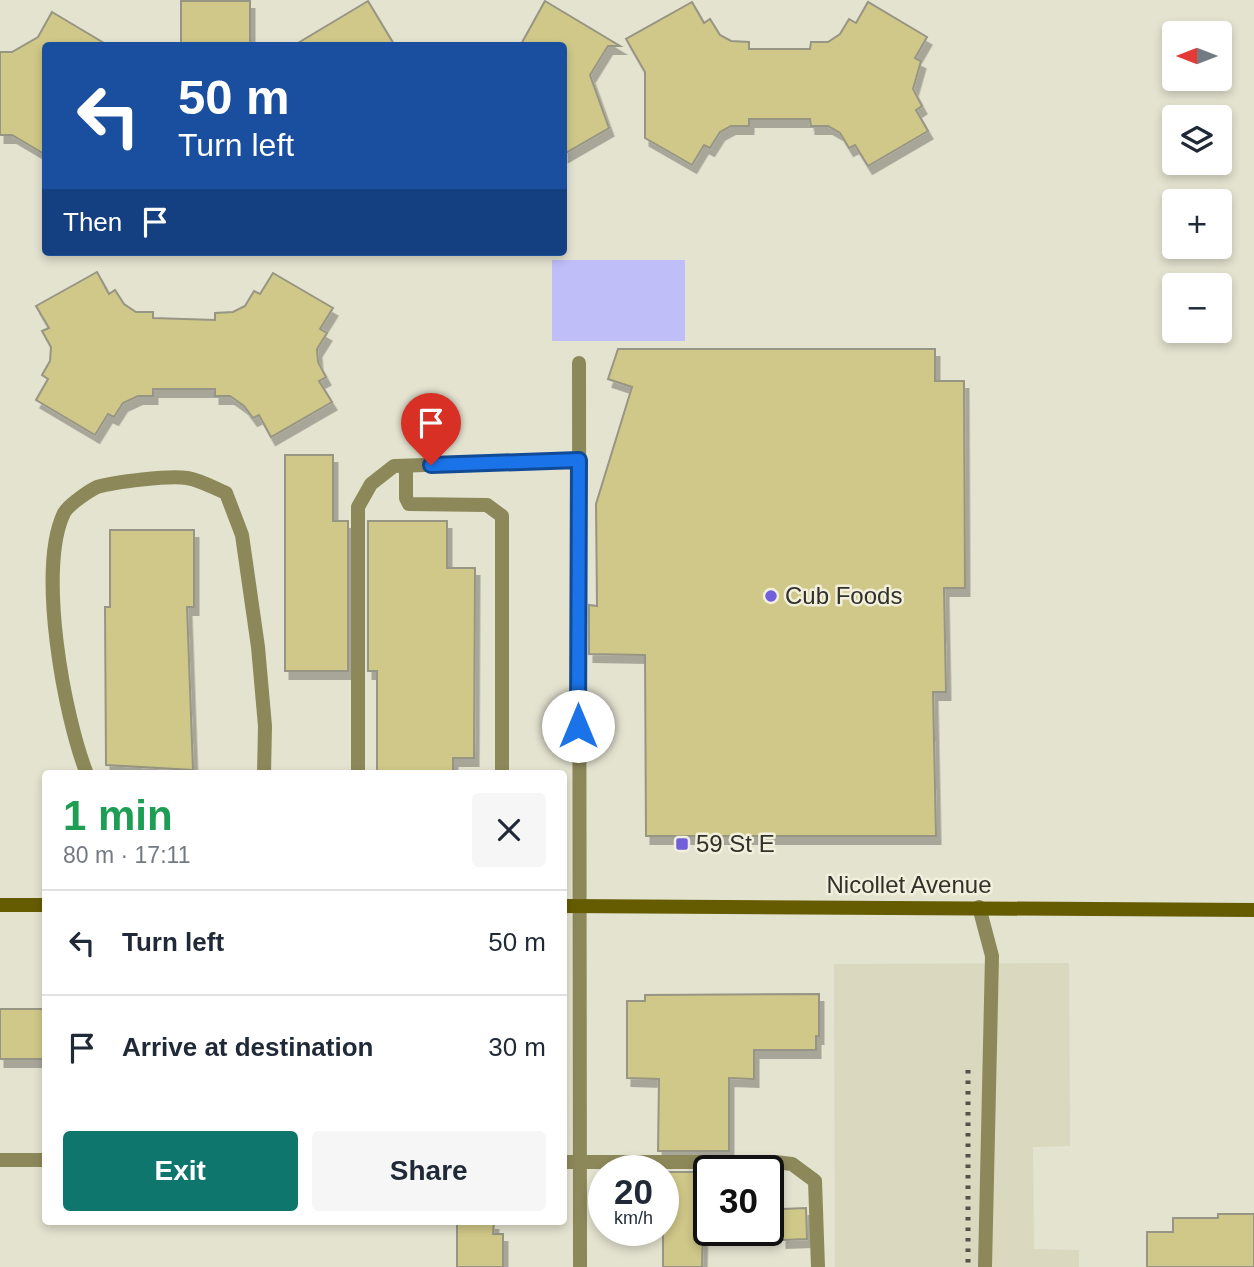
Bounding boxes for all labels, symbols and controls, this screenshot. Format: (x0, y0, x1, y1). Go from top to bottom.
north arrow (1162, 21, 1232, 91)
map controls (1162, 21, 1232, 343)
icon: left (63, 70, 154, 161)
text: 50 m (178, 70, 290, 124)
button: layers (1162, 105, 1232, 175)
text: Turn left (178, 127, 294, 163)
button: + (1162, 189, 1232, 259)
icon: arrive (136, 203, 174, 241)
text: Then (63, 207, 122, 237)
button: − (1162, 273, 1232, 343)
pin (401, 393, 461, 465)
icon: arrive (412, 404, 450, 442)
place label: Cub Foods (785, 582, 902, 609)
marker: Cub Foods (763, 588, 779, 604)
position arrow (541, 689, 615, 763)
text: 1 min (63, 792, 173, 839)
button: close (472, 793, 546, 867)
place label: 59 St E (696, 830, 775, 857)
marker: 59 St E (674, 836, 690, 852)
text: 80 m · 17:11 (63, 842, 190, 868)
street label: Nicollet Avenue (827, 871, 992, 898)
icon: left (63, 924, 101, 962)
text: Turn left (122, 927, 224, 957)
text: 50 m (488, 927, 546, 957)
icon: arrive (63, 1029, 101, 1067)
text: Arrive at destination (122, 1032, 373, 1062)
text: 30 m (488, 1032, 546, 1062)
button: Exit (63, 1131, 298, 1211)
button: Share (312, 1131, 546, 1211)
speed limit sign: 30 (693, 1155, 784, 1246)
text: 20 (614, 1172, 653, 1211)
text: km/h (614, 1208, 653, 1228)

